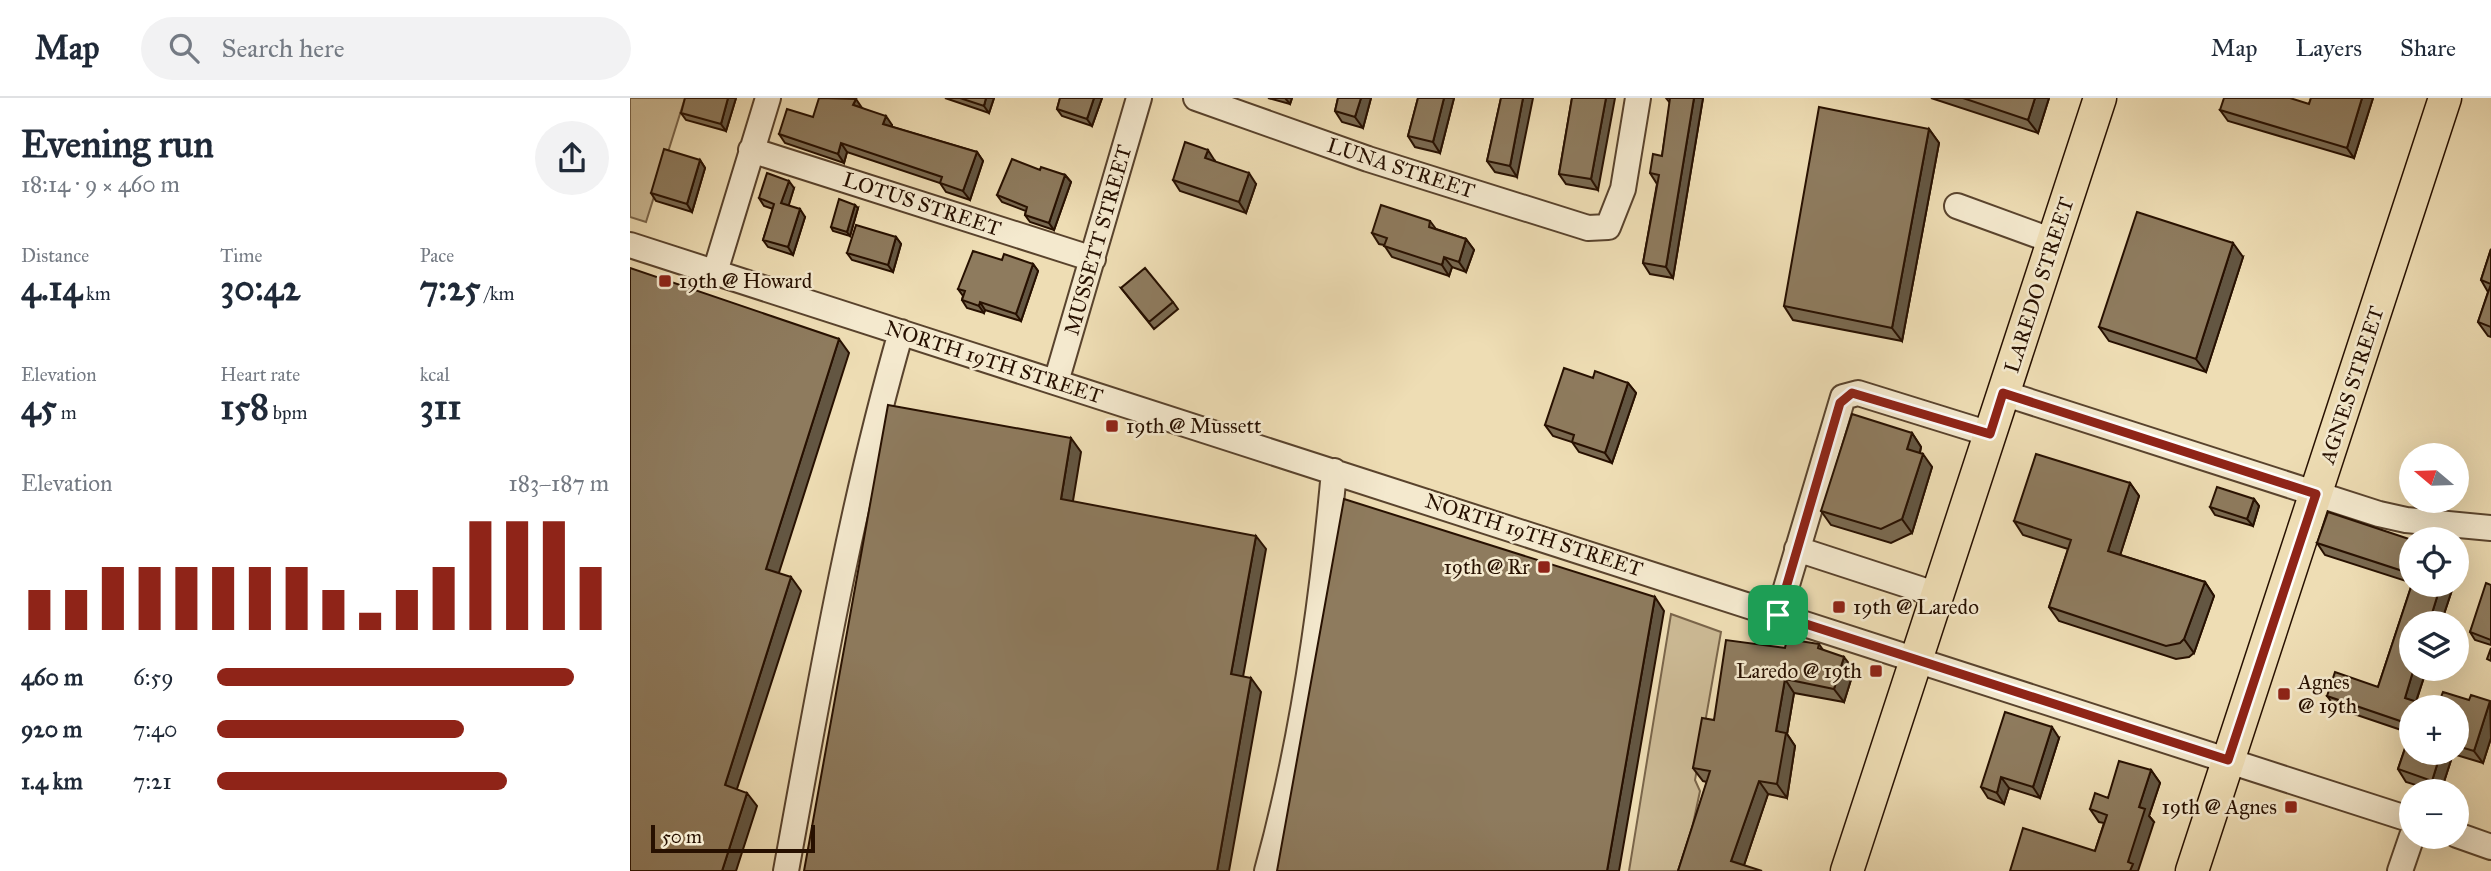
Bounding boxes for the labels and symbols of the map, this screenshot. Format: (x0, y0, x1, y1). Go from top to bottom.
street label: LUNA STREET (1324, 132, 1478, 204)
street label: MUSSETT STREET (1058, 142, 1138, 338)
street label: LOTUS STREET (840, 166, 1004, 242)
street label: LAREDO STREET (1998, 194, 2080, 376)
place label: 19th @ Howard (679, 268, 813, 294)
marker: 19th @ Howard (657, 273, 673, 289)
street label: AGNES STREET (2314, 303, 2390, 468)
street label: NORTH 19TH STREET (882, 315, 1106, 409)
place label: 19th @ Mussett (1126, 413, 1262, 439)
marker: 19th @ Mussett (1104, 418, 1120, 434)
north arrow (2399, 443, 2469, 513)
street label: NORTH 19TH STREET (1422, 488, 1646, 582)
place label: 19th @ Rr (1444, 554, 1530, 580)
marker: 19th @ Rr (1536, 559, 1552, 575)
pin (1748, 585, 1808, 645)
place label: 19th @ Laredo (1853, 594, 1979, 620)
marker: 19th @ Laredo (1831, 599, 1847, 615)
place label: Laredo @ 19th (1736, 658, 1862, 684)
marker: Laredo @ 19th (1868, 663, 1884, 679)
place label: Agnes @ 19th (2297, 669, 2358, 719)
marker: Agnes @ 19th (2276, 686, 2292, 702)
place label: 19th @ Agnes (2162, 794, 2277, 820)
marker: 19th @ Agnes (2283, 799, 2299, 815)
scale bar (651, 822, 816, 854)

